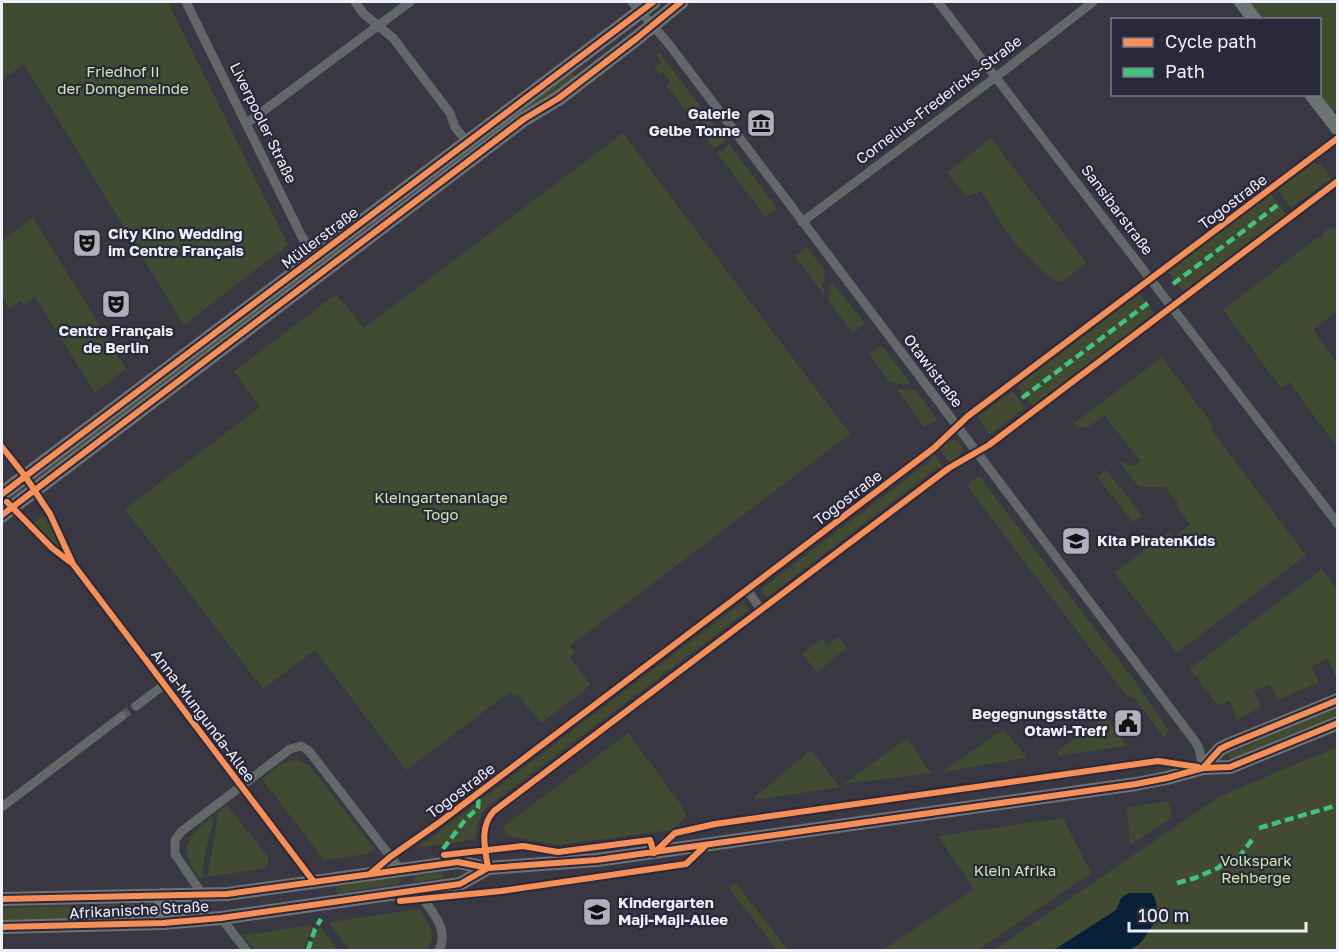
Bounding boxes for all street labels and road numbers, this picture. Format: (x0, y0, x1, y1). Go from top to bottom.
street label: Cornelius-Fredericks-Straße (852, 31, 1025, 167)
street label: Liverpooler Straße (227, 59, 301, 186)
street label: Sansibarstraße (1078, 161, 1158, 258)
street label: Togostraße (1195, 170, 1270, 233)
street label: Müllerstraße (277, 202, 362, 272)
street label: Otawistraße (900, 330, 967, 411)
street label: Togostraße (810, 466, 885, 529)
street label: Anna-Mungunda-Allee (148, 646, 260, 786)
street label: Togostraße (423, 759, 498, 822)
street label: Afrikanische Straße (69, 896, 210, 922)

